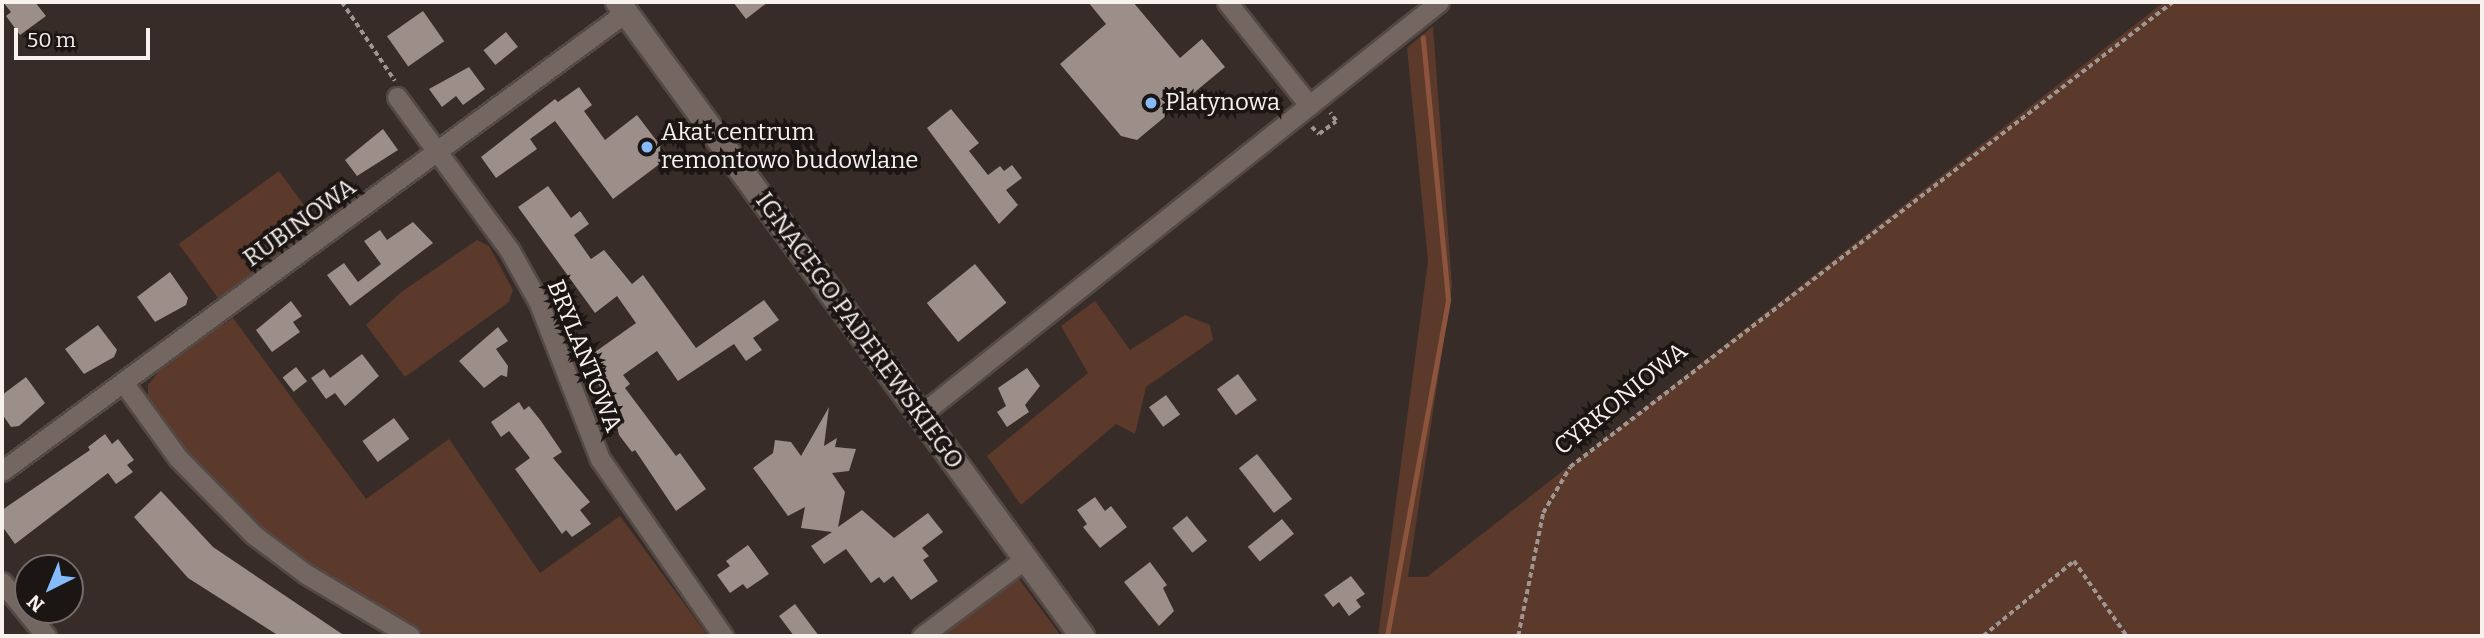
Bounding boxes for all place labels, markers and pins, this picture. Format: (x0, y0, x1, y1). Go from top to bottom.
place label: Platynowa (1165, 89, 1280, 117)
marker: Platynowa (1143, 95, 1159, 111)
place label: Akat centrum remontowo budowlane (661, 119, 918, 175)
marker: Akat centrum remontowo budowlane (639, 139, 655, 155)

